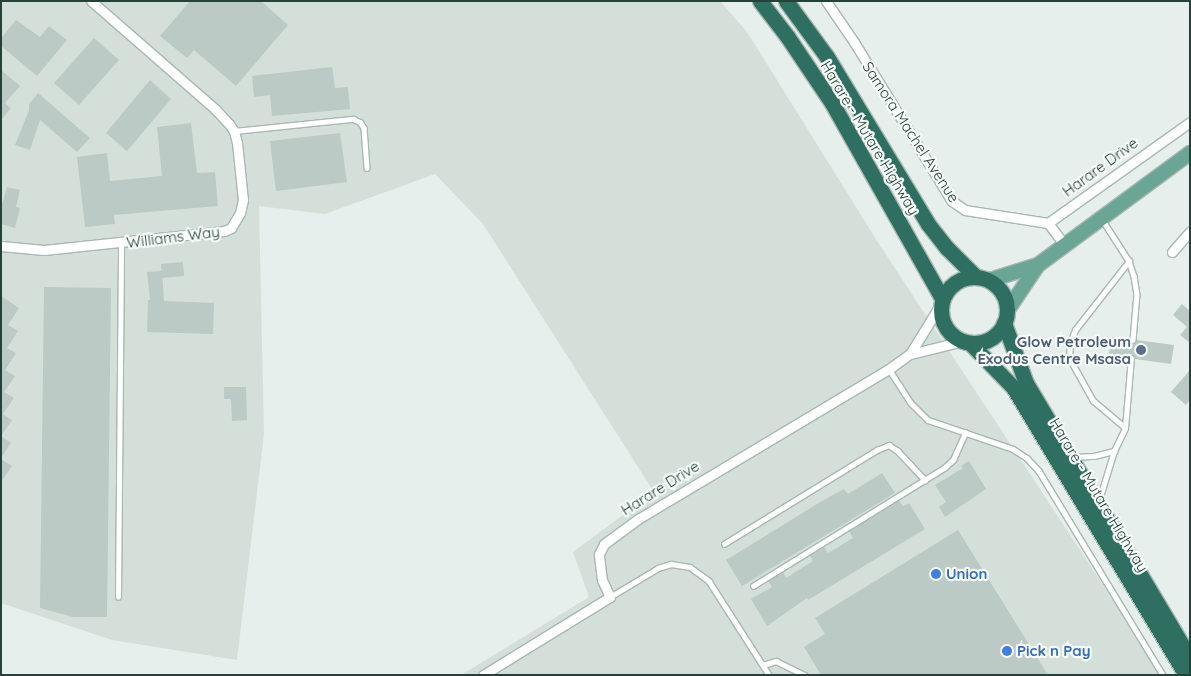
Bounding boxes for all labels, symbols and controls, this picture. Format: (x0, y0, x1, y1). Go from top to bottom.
street label: Harare - Mutare Highway (817, 58, 923, 218)
street label: Samora Machel Avenue (859, 58, 963, 206)
street label: Harare Drive (1059, 134, 1141, 200)
street label: Williams Way (125, 222, 221, 252)
place label: Glow Petroleum Exodus Centre Msasa (977, 332, 1131, 367)
marker: Glow Petroleum Exodus Centre Msasa (1135, 344, 1147, 356)
street label: Harare - Mutare Highway (1046, 415, 1152, 575)
street label: Harare Drive (618, 457, 702, 519)
place label: Union (946, 565, 987, 583)
marker: Union (930, 568, 942, 580)
place label: Pick n Pay (1017, 642, 1090, 660)
marker: Pick n Pay (1001, 645, 1013, 657)

